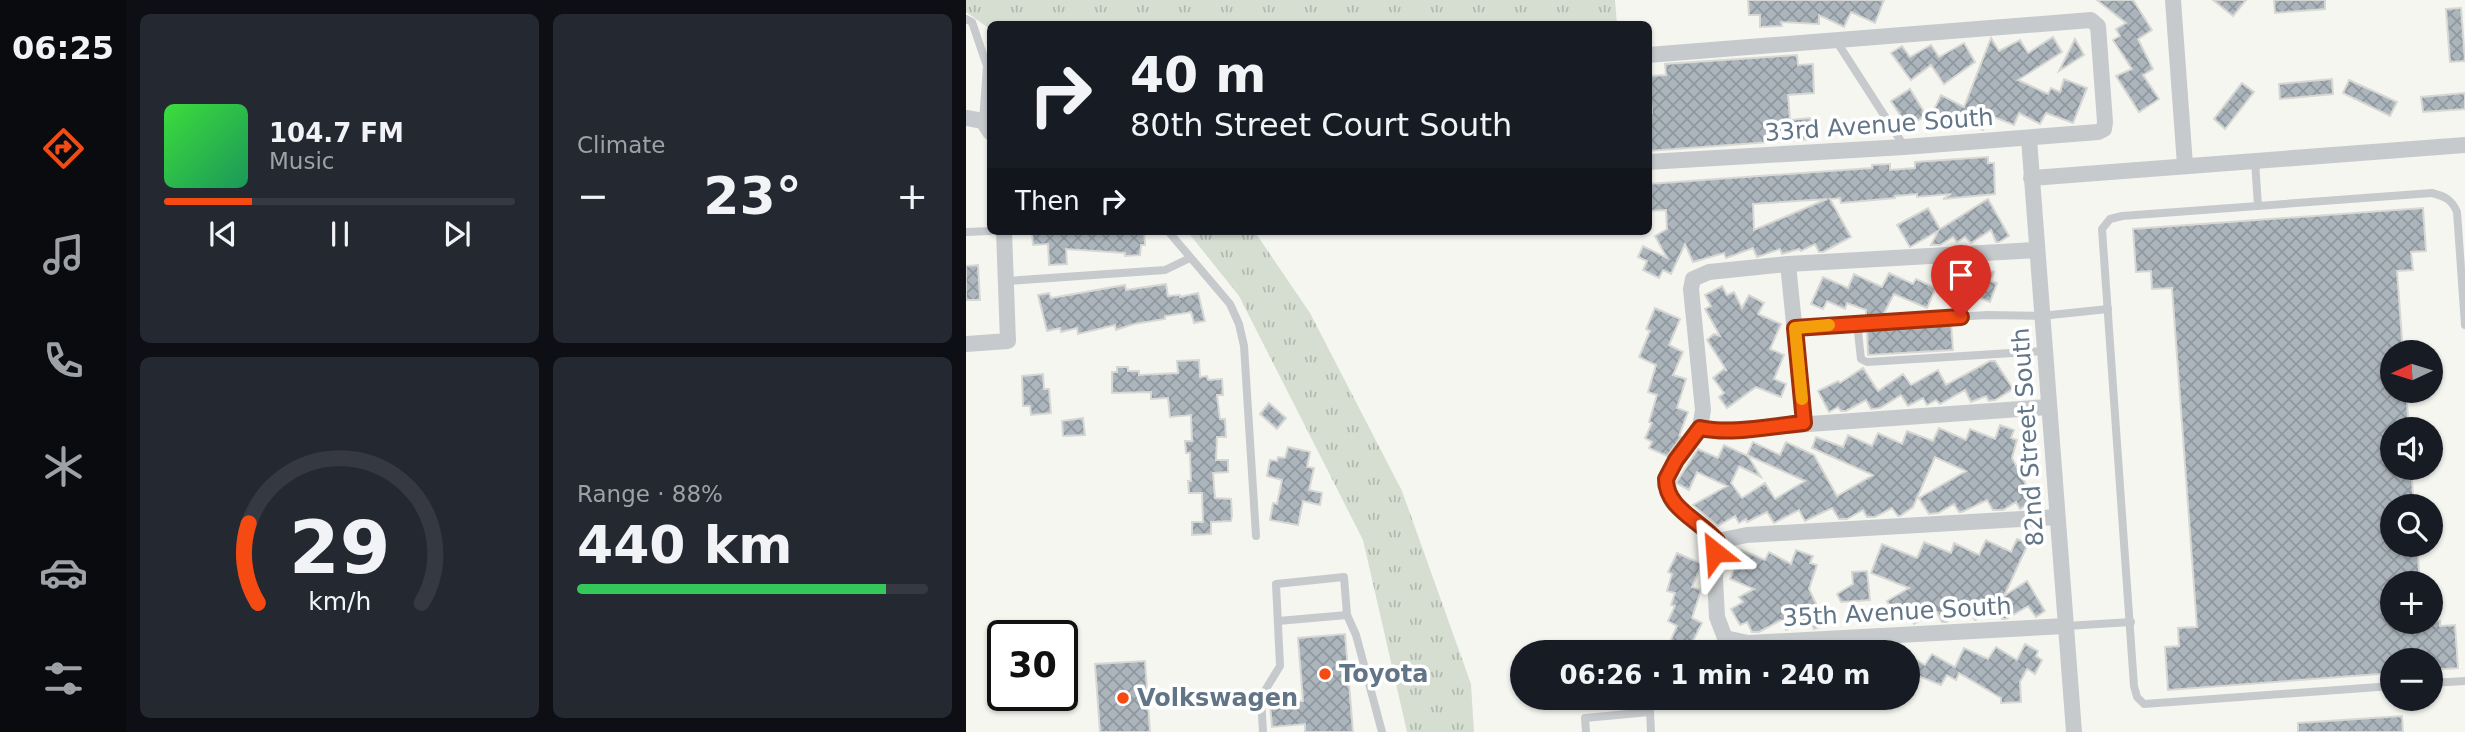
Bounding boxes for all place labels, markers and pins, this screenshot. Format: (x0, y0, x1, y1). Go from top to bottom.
pin (1931, 245, 1991, 317)
place label: Toyota (1339, 660, 1428, 688)
marker: Toyota (1317, 666, 1333, 682)
place label: Volkswagen (1137, 684, 1298, 712)
marker: Volkswagen (1115, 690, 1131, 706)

